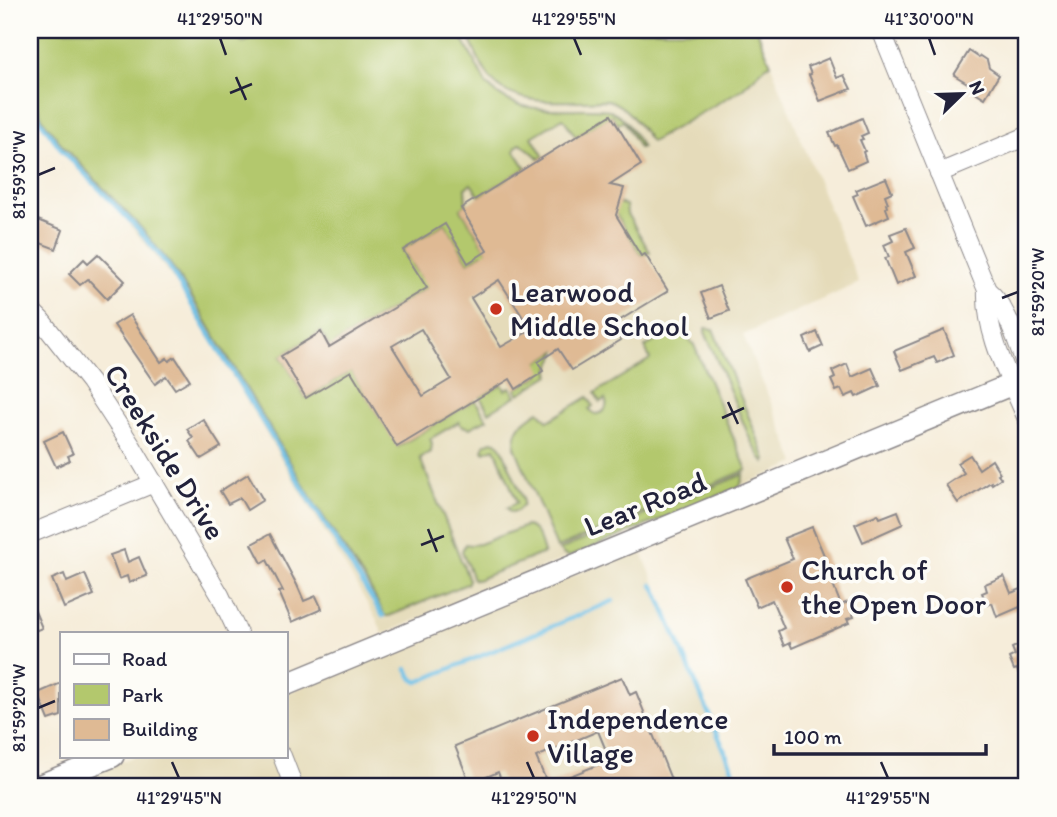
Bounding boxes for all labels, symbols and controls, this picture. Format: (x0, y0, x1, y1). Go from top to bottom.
text: 41°29'50"N (177, 8, 263, 30)
text: 41°29'55"N (532, 8, 616, 30)
text: 41°30'00"N (884, 8, 974, 30)
north arrow (928, 60, 998, 130)
text: N (964, 77, 990, 98)
text: 81°59'30"W (8, 131, 30, 219)
text: 81°59'20"W (1027, 248, 1049, 336)
place label: Learwood Middle School (510, 273, 689, 344)
marker: Learwood Middle School (488, 301, 504, 317)
street label: Creekside Drive (97, 357, 234, 547)
street label: Lear Road (578, 462, 711, 545)
place label: Church of the Open Door (801, 551, 987, 622)
marker: Church of the Open Door (779, 579, 795, 595)
legend (60, 632, 287, 758)
text: Road (122, 646, 168, 671)
text: 81°59'20"W (8, 664, 30, 752)
text: Park (122, 682, 164, 707)
place label: Independence Village (547, 700, 728, 771)
scale bar (774, 712, 985, 756)
text: Building (122, 716, 198, 741)
text: 100 m (784, 724, 842, 749)
marker: Independence Village (525, 728, 541, 744)
text: 41°29'45"N (136, 787, 222, 809)
text: 41°29'50"N (491, 787, 577, 809)
text: 41°29'55"N (846, 787, 930, 809)

